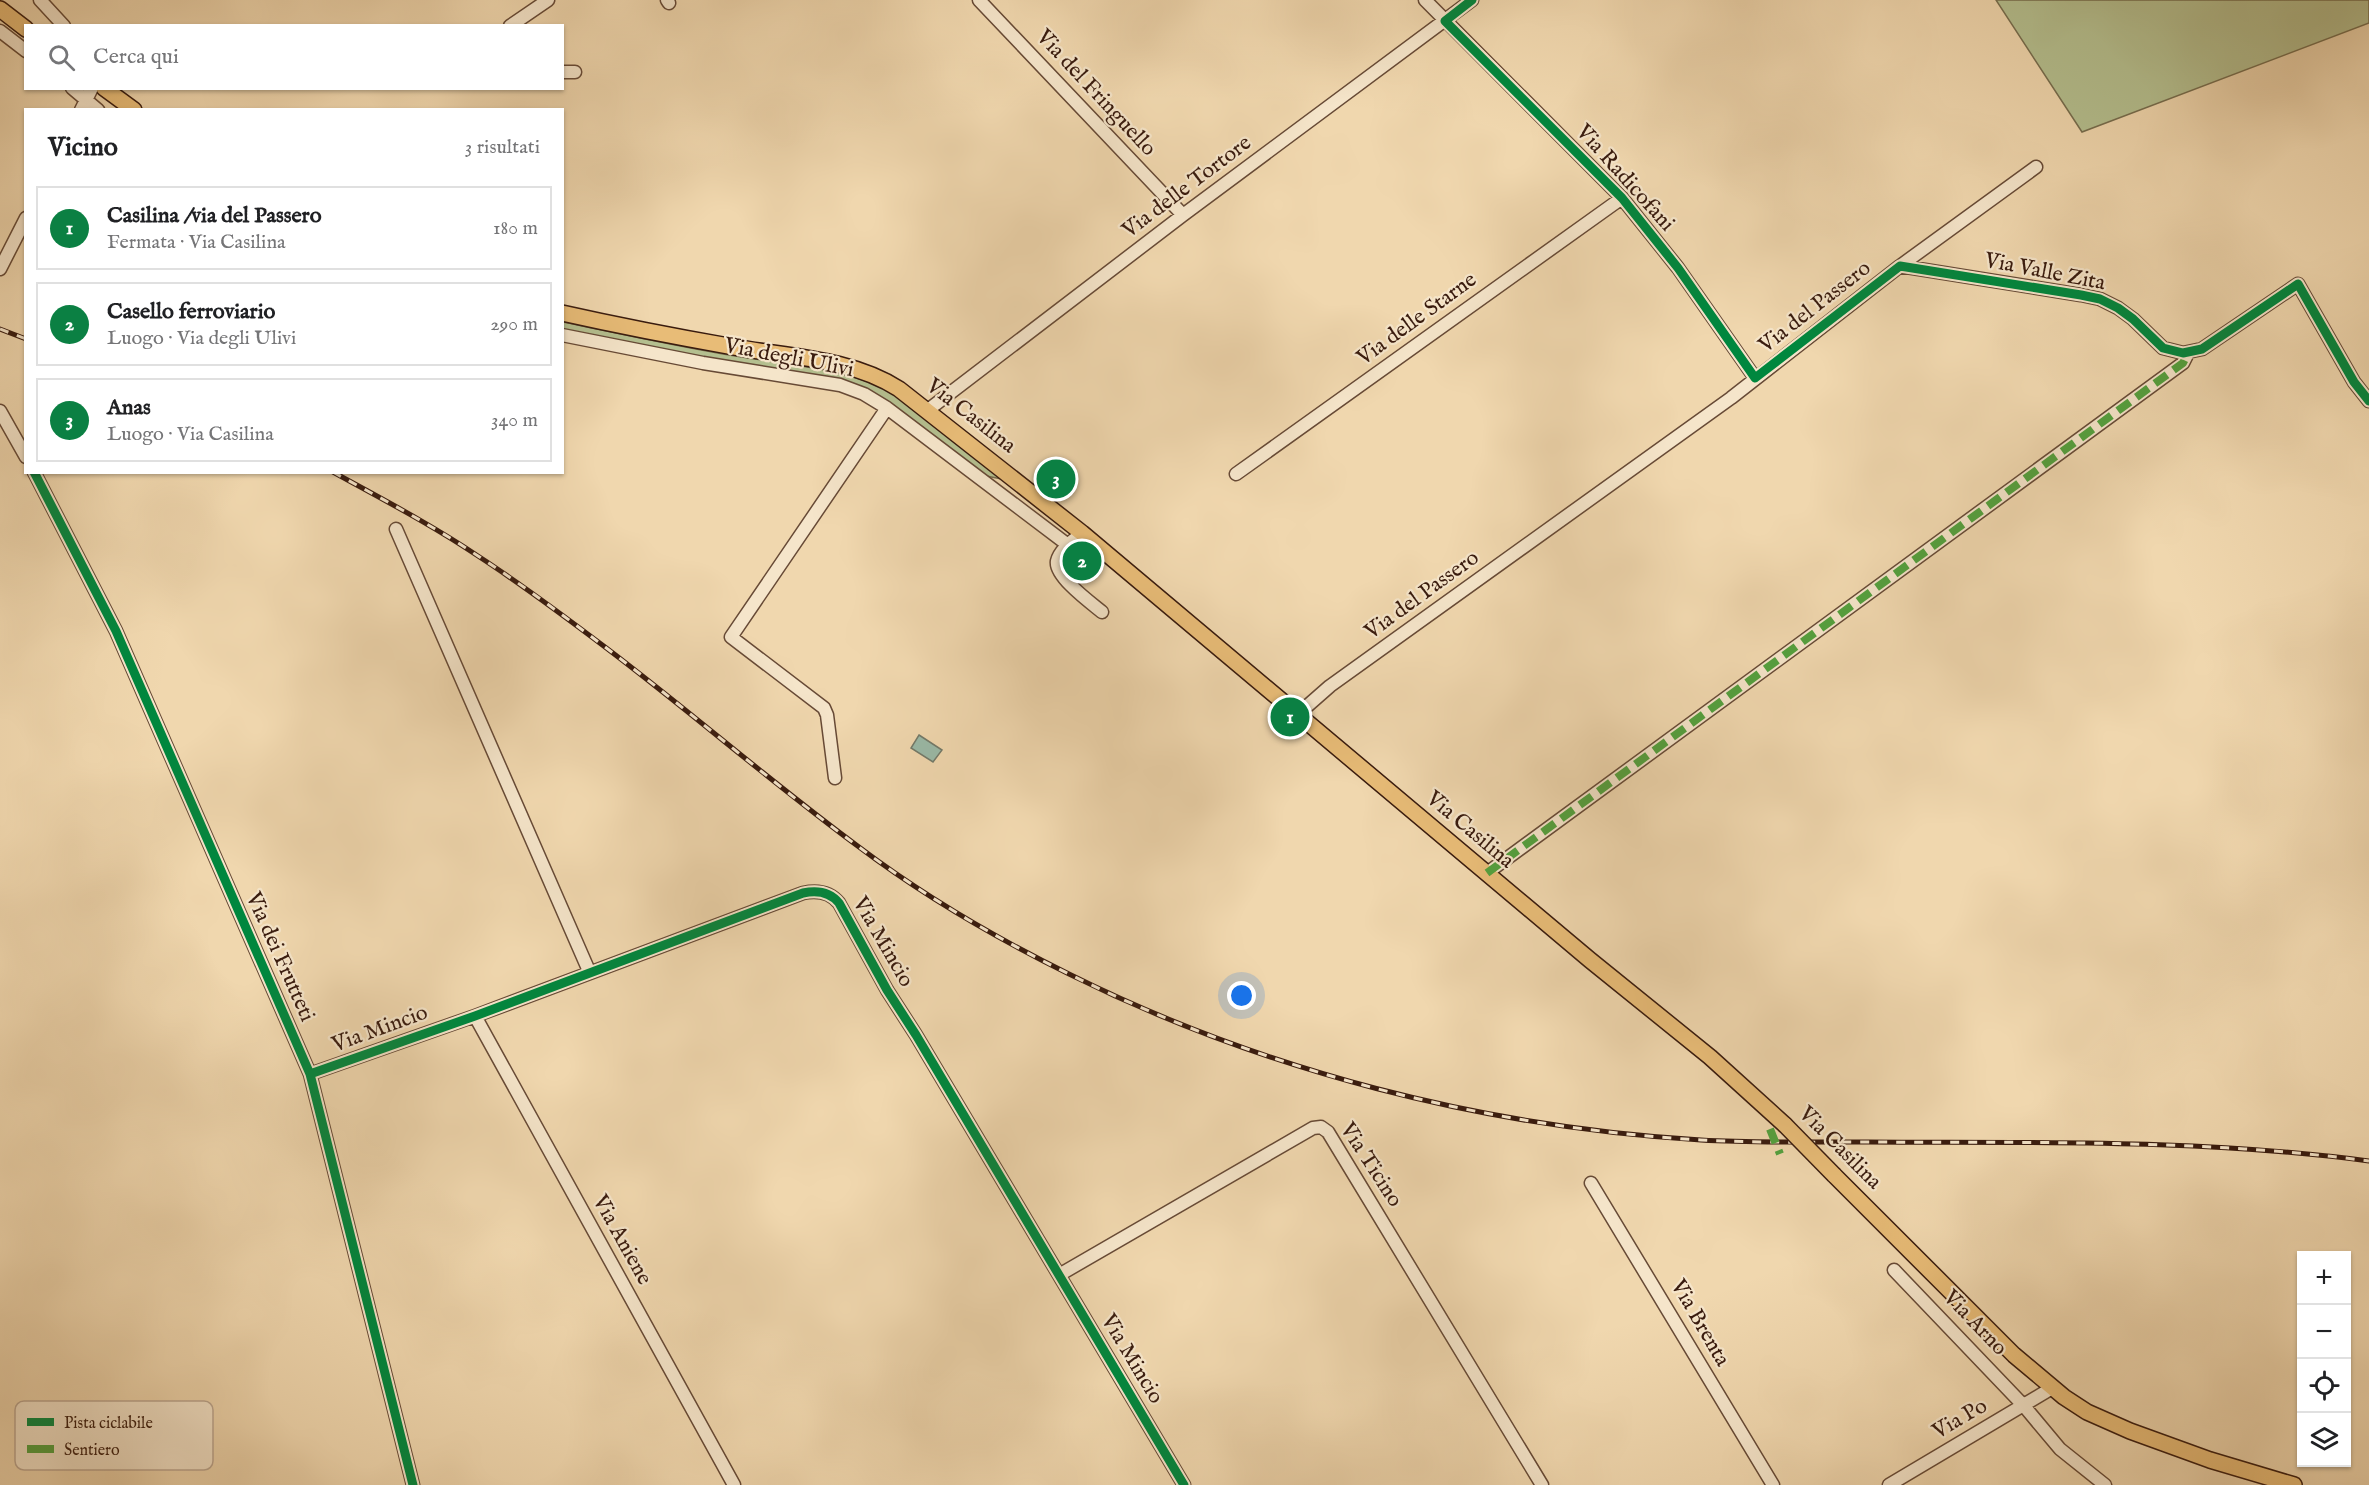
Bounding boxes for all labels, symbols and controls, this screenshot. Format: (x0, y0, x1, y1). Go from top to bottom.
street label: Via del Fringuello (1029, 23, 1162, 163)
search box (24, 24, 564, 90)
icon: search (45, 41, 78, 74)
text: Cerca qui (93, 43, 179, 71)
street label: Via Radicofani (1569, 118, 1680, 237)
street label: Via delle Tortore (1116, 129, 1257, 245)
text: Vicino (48, 131, 118, 164)
text: 3 risultati (465, 135, 540, 160)
text: Casilina /via del Passero (107, 202, 322, 230)
text: 1 (66, 216, 73, 241)
text: 180 m (493, 216, 538, 241)
text: Fermata · Via Casilina (107, 230, 286, 255)
street label: Via Valle Zita (1981, 246, 2108, 297)
street label: Via del Passero (1752, 254, 1877, 360)
street label: Via delle Starne (1351, 266, 1482, 372)
text: Casello ferroviario (107, 298, 275, 326)
text: 2 (65, 312, 74, 337)
text: 290 m (490, 312, 538, 337)
text: Luogo · Via degli Ulivi (107, 326, 296, 351)
street label: Via degli Ulivi (721, 332, 856, 384)
street label: Via Casilina (920, 372, 1022, 460)
text: Anas (107, 394, 151, 422)
text: 3 (66, 408, 73, 433)
text: 340 m (491, 408, 538, 433)
text: Luogo · Via Casilina (107, 422, 274, 447)
pin: 3 (1036, 456, 1076, 502)
pin: 2 (1062, 538, 1102, 584)
street label: Via del Passero (1358, 544, 1485, 647)
pin: 1 (1270, 694, 1310, 740)
street label: Via Casilina (1419, 784, 1520, 875)
street label: Via dei Frutteti (239, 887, 321, 1026)
street label: Via Mincio (845, 891, 920, 992)
your location (1227, 981, 1256, 1010)
street label: Via Mincio (327, 999, 432, 1060)
street label: Via Casilina (1792, 1100, 1888, 1196)
street label: Via Ticino (1333, 1117, 1409, 1213)
street label: Via Aniene (585, 1189, 658, 1290)
map controls (2297, 1251, 2351, 1467)
button: + (2297, 1251, 2351, 1305)
street label: Via Brenta (1663, 1274, 1736, 1372)
street label: Via Arno (1936, 1283, 2013, 1362)
button: − (2297, 1305, 2351, 1359)
street label: Via Mincio (1094, 1308, 1170, 1409)
button: locate (2297, 1359, 2351, 1413)
street label: Via Po (1927, 1392, 1993, 1446)
legend (15, 1401, 213, 1470)
button: layers (2297, 1413, 2351, 1467)
text: Pista ciclabile (64, 1414, 153, 1434)
text: Sentiero (64, 1441, 120, 1461)

